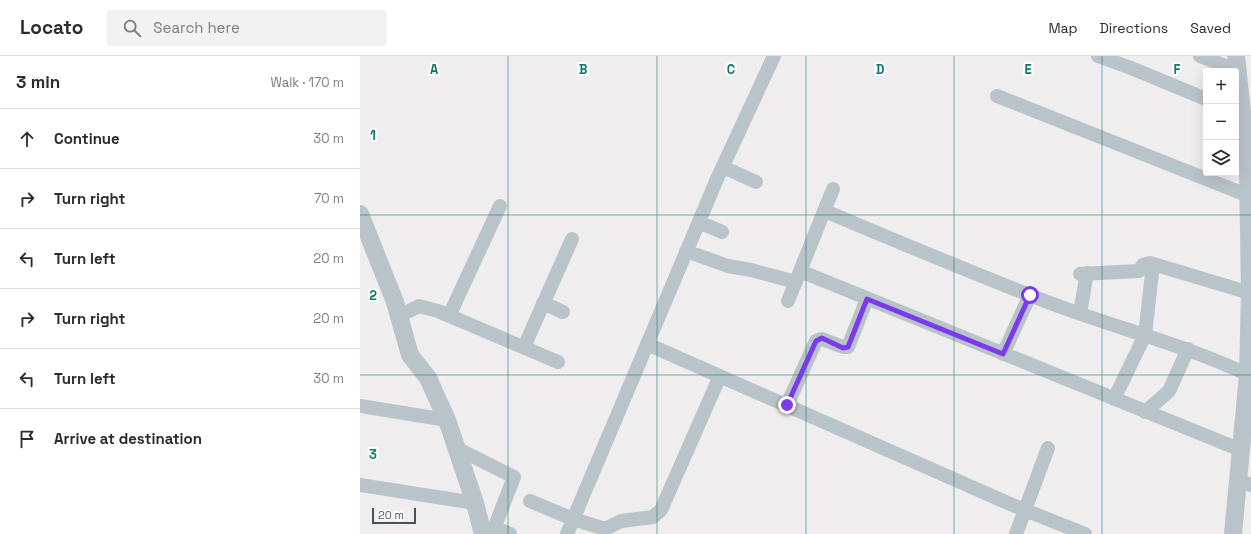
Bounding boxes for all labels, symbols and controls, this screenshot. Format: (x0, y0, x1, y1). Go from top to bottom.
search box (107, 10, 387, 46)
text: Locato (20, 15, 83, 40)
icon: search (121, 17, 143, 39)
text: Search here (153, 18, 240, 37)
text: Map (1048, 19, 1078, 37)
text: Directions (1100, 19, 1168, 37)
text: Saved (1190, 19, 1231, 37)
text: A (430, 61, 439, 78)
text: B (579, 61, 588, 78)
text: C (727, 61, 735, 78)
text: D (876, 61, 885, 78)
text: E (1024, 61, 1032, 78)
text: F (1174, 61, 1181, 78)
map controls (1203, 68, 1239, 176)
button: + (1203, 68, 1239, 104)
text: 3 min (16, 71, 60, 93)
text: Walk · 170 m (270, 74, 344, 91)
button: − (1203, 104, 1239, 140)
text: 1 (370, 127, 376, 144)
icon: ahead (16, 128, 38, 150)
text: Continue (54, 129, 120, 148)
text: 30 m (313, 130, 344, 147)
button: layers (1203, 140, 1239, 176)
icon: right (16, 188, 38, 210)
text: Turn right (54, 189, 125, 208)
text: 70 m (314, 190, 344, 207)
icon: left (16, 248, 38, 270)
text: Turn left (54, 249, 116, 268)
text: 20 m (313, 250, 344, 267)
route start (1021, 286, 1039, 304)
text: 2 (369, 287, 377, 304)
icon: right (16, 308, 38, 330)
text: Turn right (54, 309, 125, 328)
text: 20 m (313, 310, 344, 327)
icon: left (16, 368, 38, 390)
text: Turn left (54, 369, 116, 388)
text: 30 m (313, 370, 344, 387)
route end (778, 396, 796, 414)
icon: arrive (16, 428, 38, 450)
text: Arrive at destination (54, 429, 202, 448)
text: 3 (369, 446, 377, 463)
scale bar (372, 506, 416, 525)
text: 20 m (378, 508, 404, 522)

